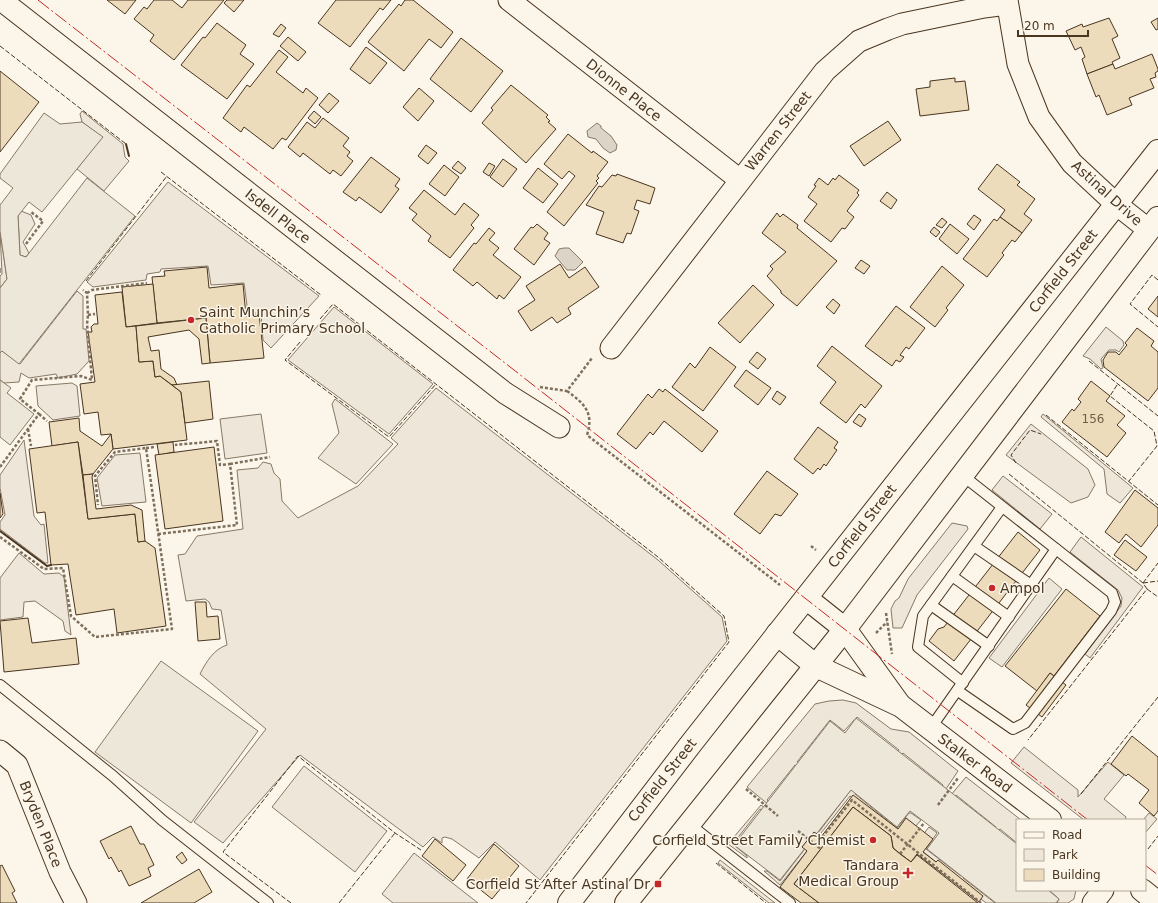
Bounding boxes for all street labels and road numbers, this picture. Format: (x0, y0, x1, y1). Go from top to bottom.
street label: Dionne Place (583, 56, 665, 124)
street label: Warren Street (742, 87, 814, 174)
street label: Astinal Drive (1068, 157, 1146, 229)
street label: Isdell Place (242, 186, 314, 246)
street label: Corfield Street (1026, 226, 1101, 316)
street label: Corfield Street (825, 481, 900, 571)
street label: Stalker Road (935, 730, 1015, 796)
street label: Corfield Street (625, 735, 700, 825)
street label: Bryden Place (16, 778, 66, 870)

